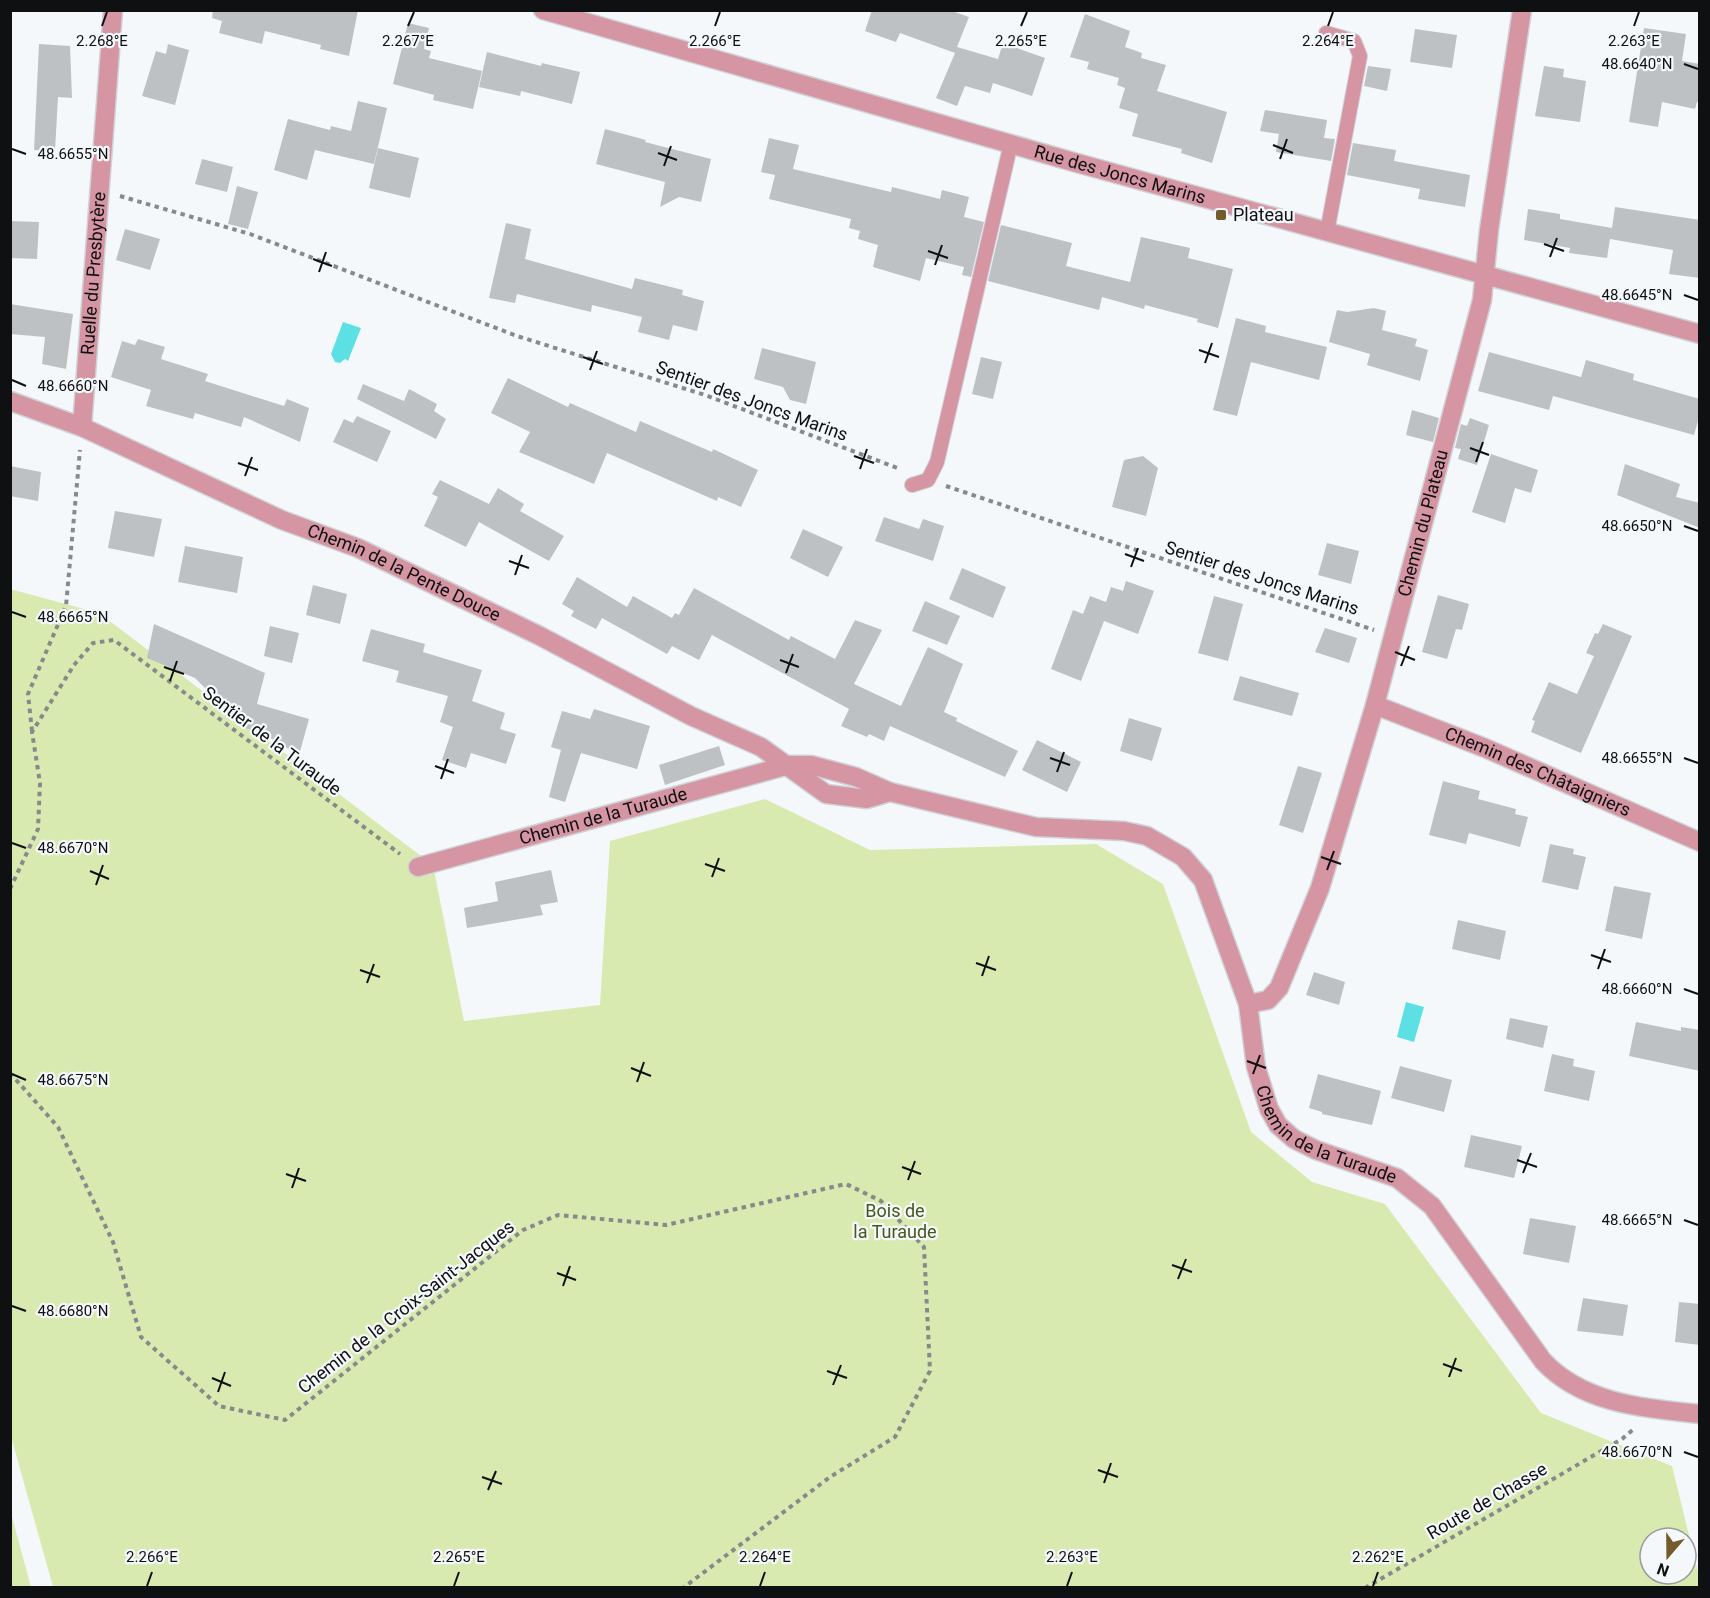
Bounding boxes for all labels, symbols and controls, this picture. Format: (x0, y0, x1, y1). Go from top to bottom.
text: 2.268°E (76, 32, 128, 50)
text: 2.267°E (382, 32, 434, 50)
text: 2.266°E (689, 32, 741, 50)
text: 2.265°E (995, 32, 1047, 50)
text: 2.264°E (1302, 32, 1354, 50)
text: 2.263°E (1608, 32, 1660, 50)
text: 48.6640°N (1602, 55, 1672, 73)
street label: Rue des Joncs Marins (1032, 140, 1208, 208)
text: 48.6655°N (38, 145, 108, 163)
street label: Ruelle du Presbytère (76, 191, 109, 356)
place label: Plateau (1233, 204, 1294, 225)
marker: Plateau (1214, 208, 1228, 222)
text: 48.6645°N (1602, 286, 1672, 304)
street label: Sentier des Joncs Marins (653, 356, 851, 445)
text: 48.6660°N (38, 377, 108, 395)
street label: Chemin du Plateau (1393, 447, 1452, 599)
text: 48.6650°N (1602, 517, 1672, 535)
street label: Chemin de la Pente Douce (305, 519, 504, 625)
street label: Sentier des Joncs Marins (1163, 536, 1362, 619)
text: 48.6665°N (38, 608, 108, 626)
street label: Sentier de la Turaude (199, 682, 346, 800)
street label: Chemin des Châtaigniers (1442, 722, 1634, 820)
text: 48.6655°N (1602, 749, 1672, 767)
street label: Chemin de la Turaude (517, 783, 689, 849)
text: 48.6670°N (38, 839, 108, 857)
text: 48.6660°N (1602, 980, 1672, 998)
text: 48.6675°N (38, 1071, 108, 1089)
street label: Chemin de la Turaude (1252, 1082, 1400, 1187)
park label: Bois de la Turaude (853, 1200, 937, 1242)
text: 48.6665°N (1602, 1211, 1672, 1229)
street label: Chemin de la Croix-Saint-Jacques (293, 1216, 518, 1398)
text: 48.6680°N (38, 1302, 108, 1320)
text: 48.6670°N (1602, 1443, 1672, 1461)
street label: Route de Chasse (1423, 1458, 1550, 1543)
north arrow (1638, 1526, 1698, 1586)
text: 2.266°E (126, 1548, 178, 1566)
text: 2.265°E (433, 1548, 485, 1566)
text: 2.264°E (739, 1548, 791, 1566)
text: 2.263°E (1046, 1548, 1098, 1566)
text: 2.262°E (1352, 1548, 1404, 1566)
text: N (1654, 1559, 1672, 1580)

